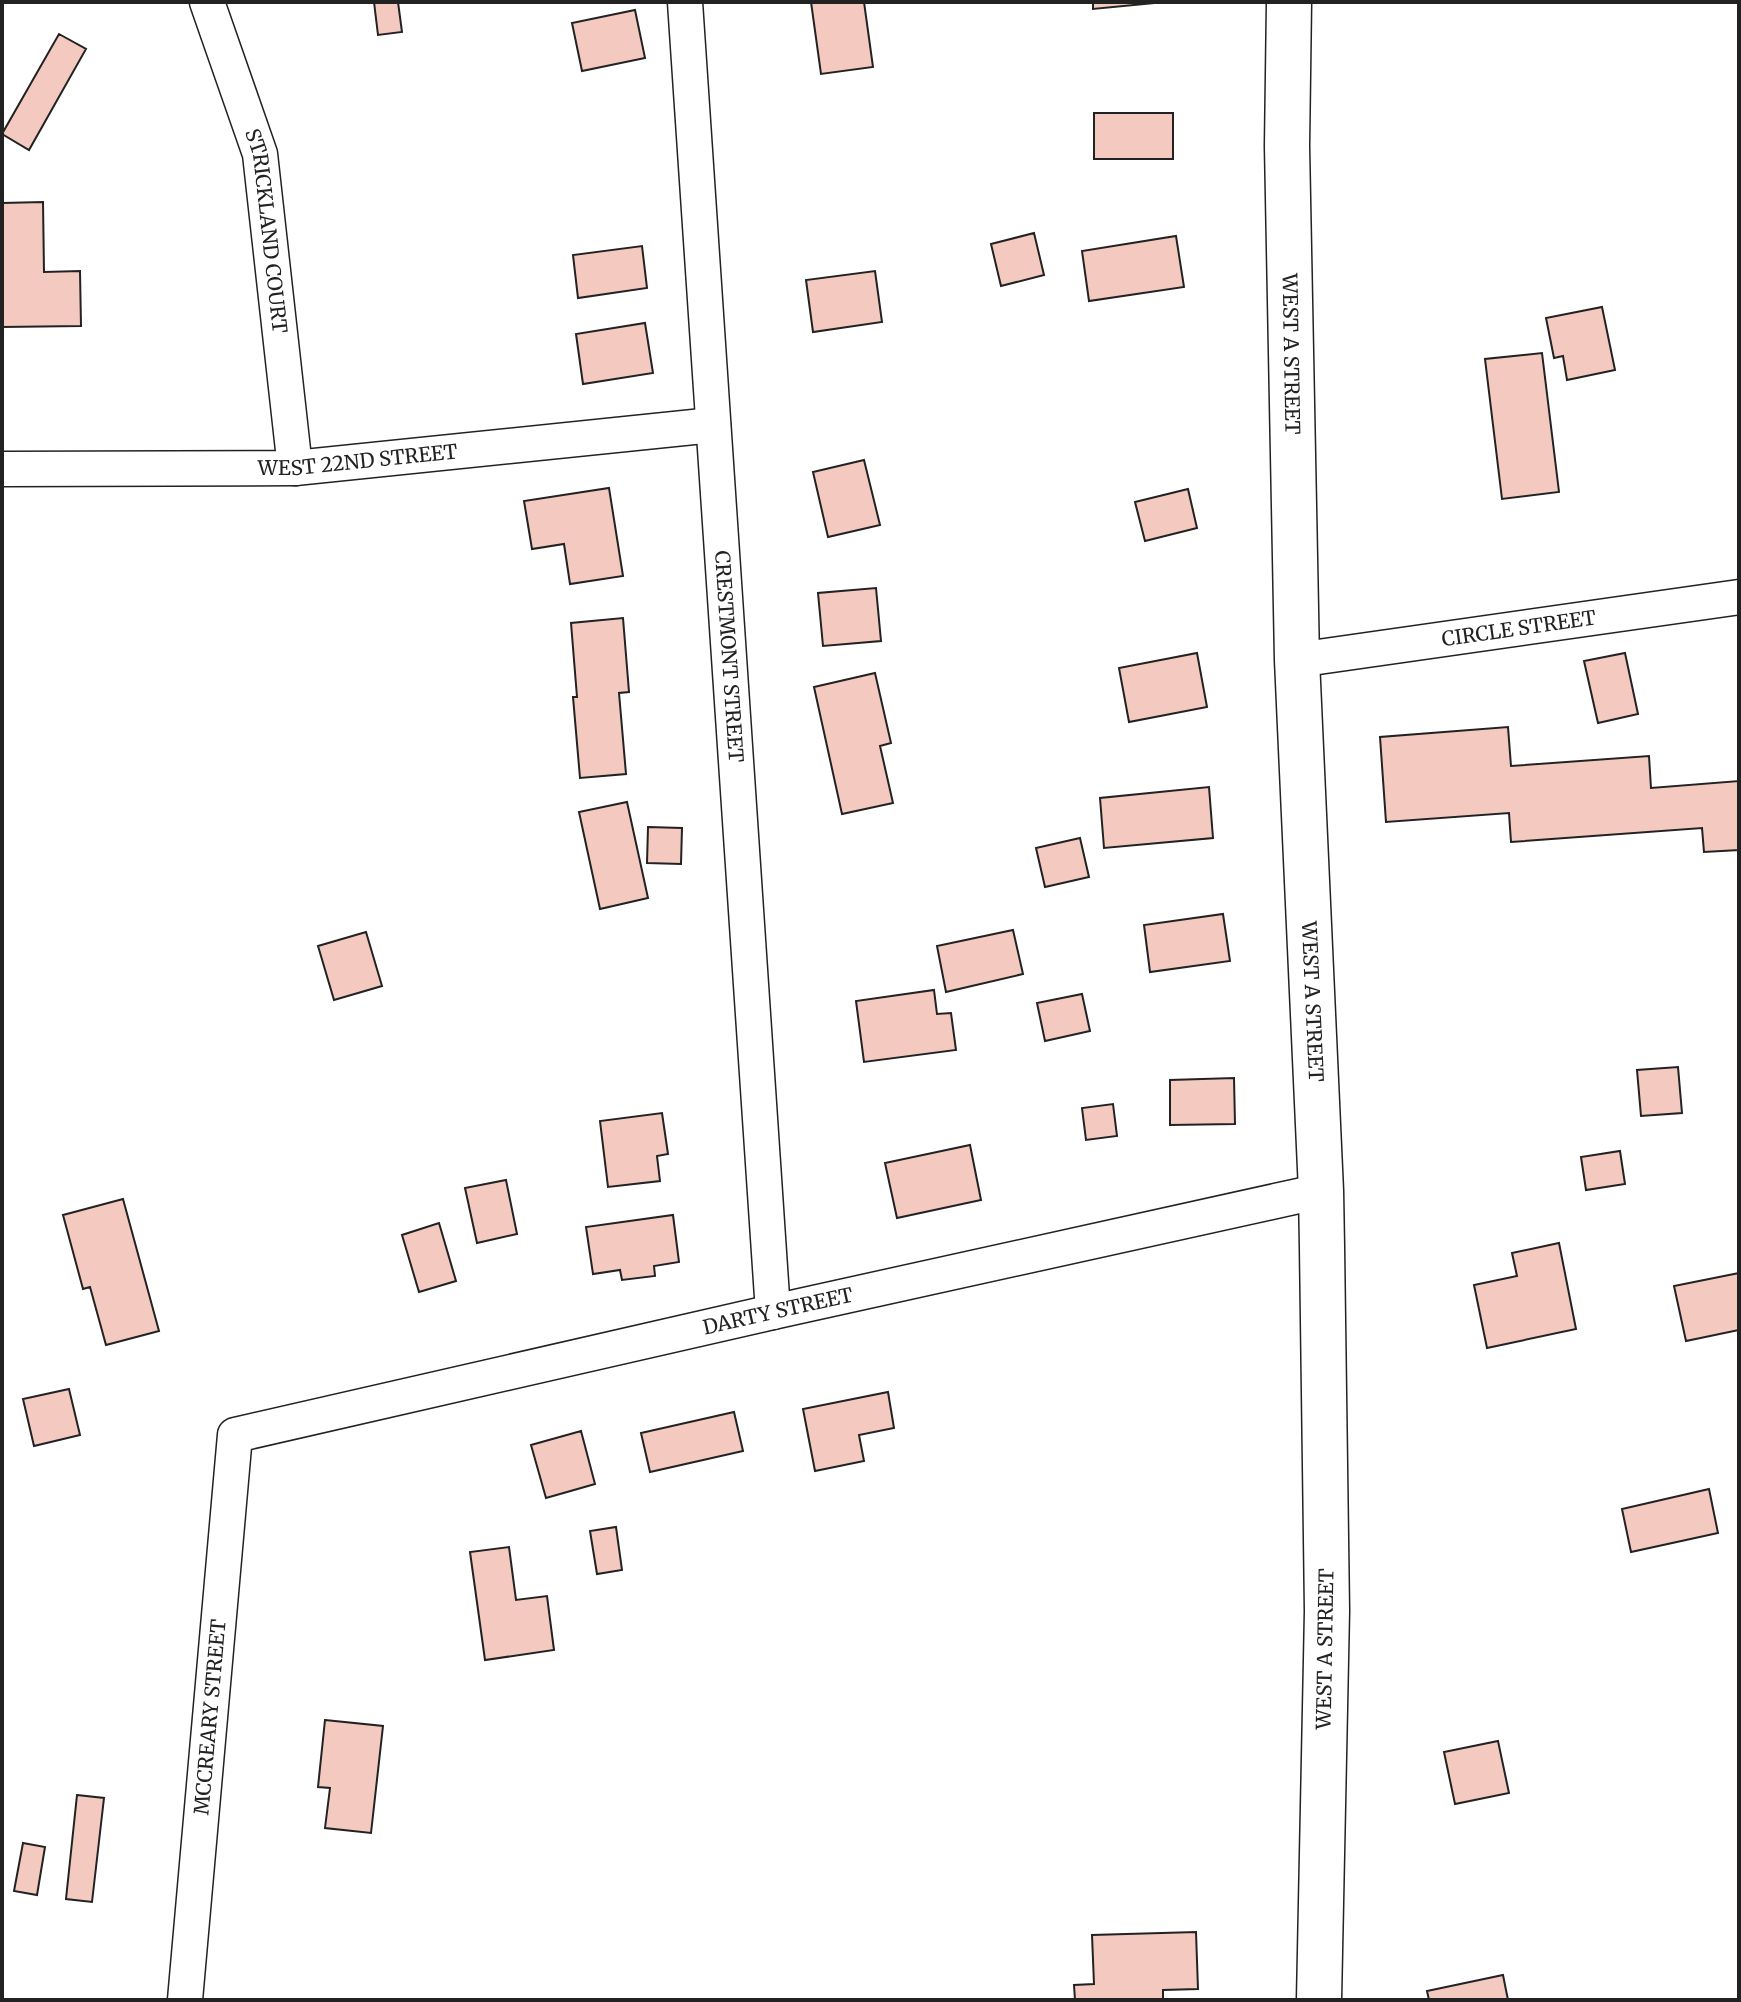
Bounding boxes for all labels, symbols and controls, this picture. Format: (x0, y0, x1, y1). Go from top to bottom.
street label: STRICKLAND COURT (240, 125, 293, 334)
street label: WEST A STREET (1277, 272, 1306, 435)
street label: WEST 22ND STREET (257, 438, 459, 480)
street label: CRESTMONT STREET (710, 550, 749, 763)
street label: CIRCLE STREET (1440, 605, 1598, 651)
street label: WEST A STREET (1297, 920, 1329, 1083)
street label: DARTY STREET (700, 1282, 855, 1340)
street label: WEST A STREET (1311, 1568, 1338, 1731)
street label: MCCREARY STREET (188, 1618, 231, 1816)

